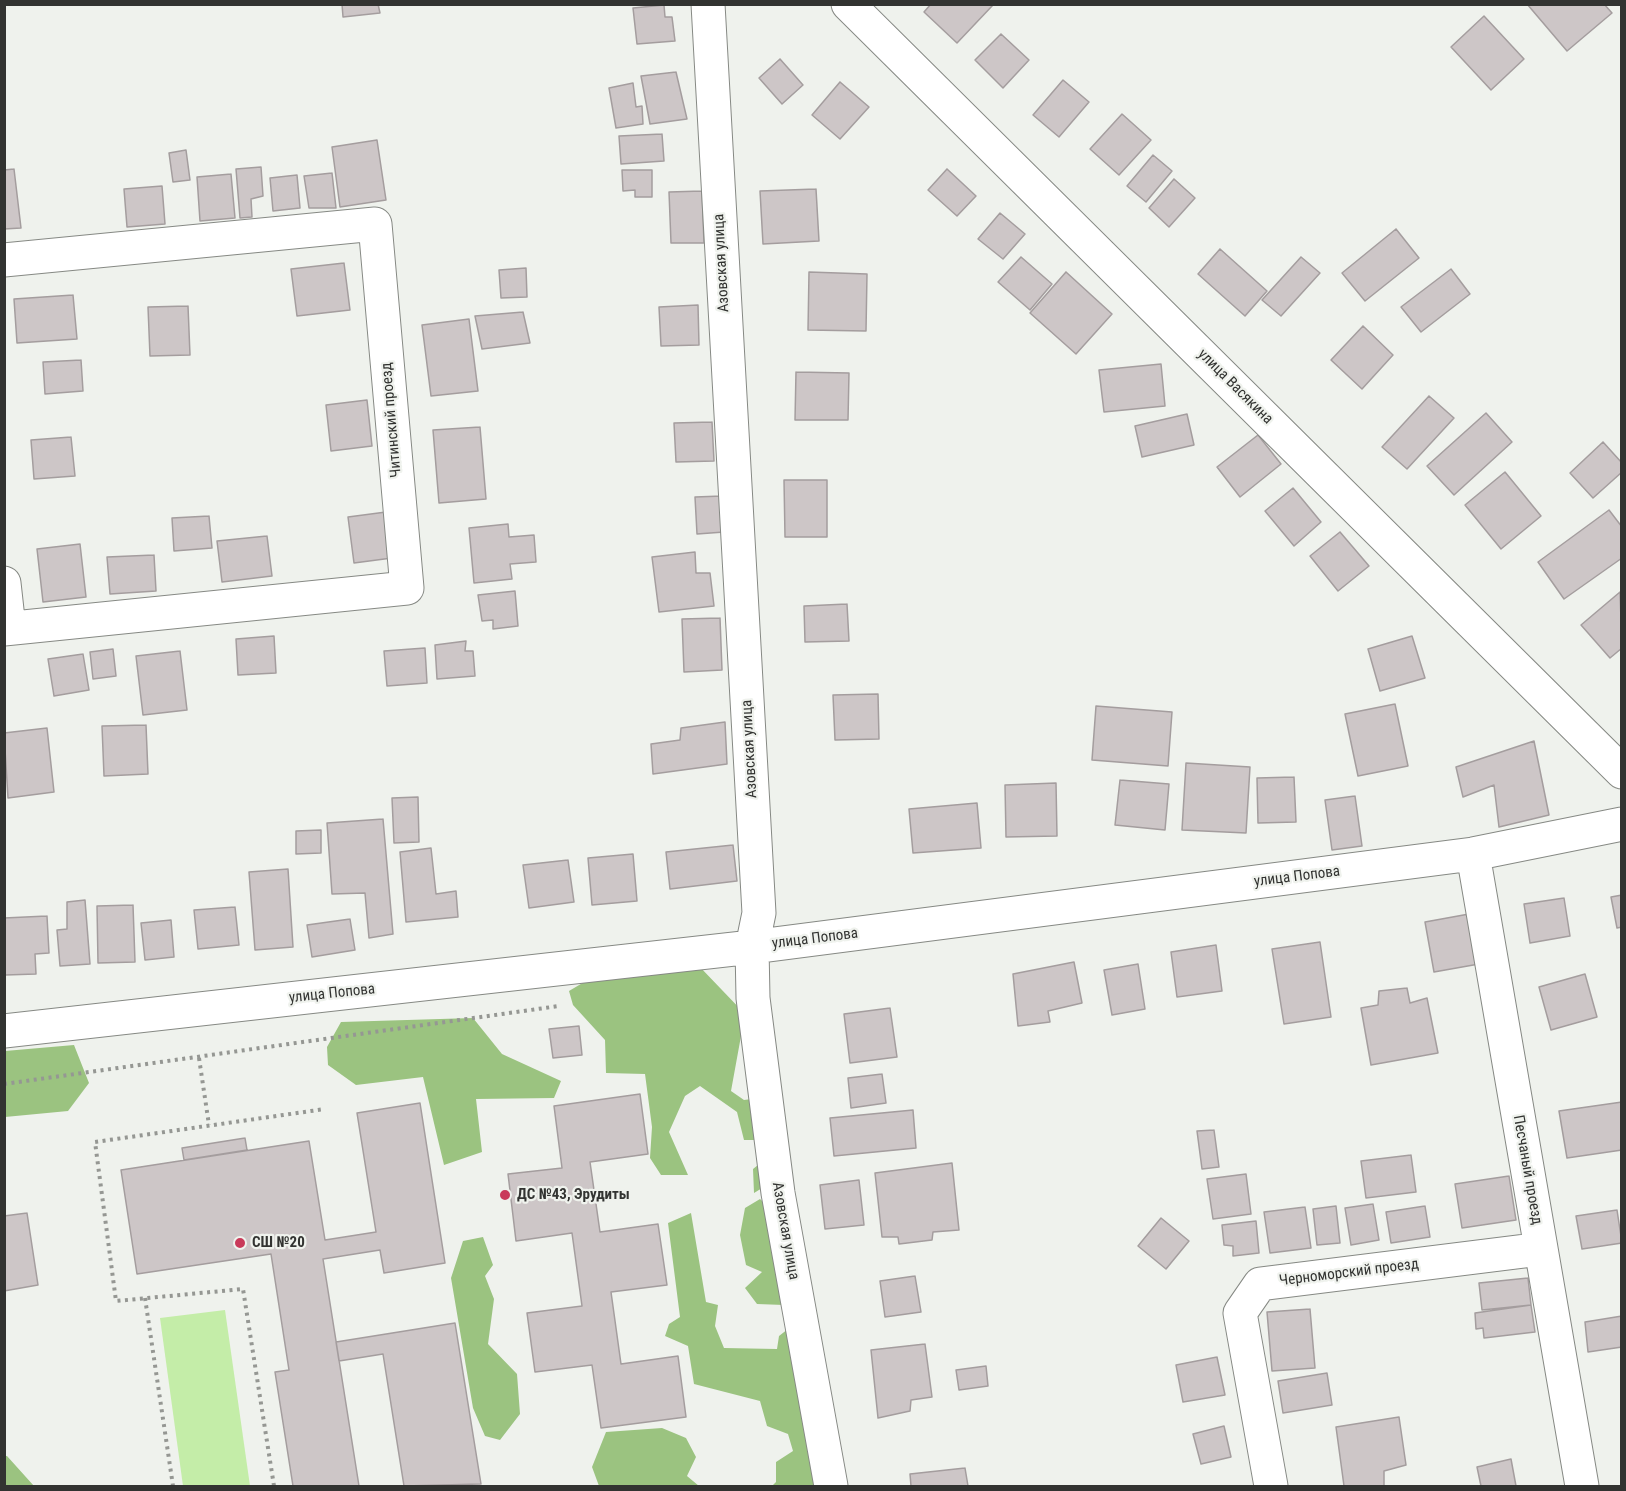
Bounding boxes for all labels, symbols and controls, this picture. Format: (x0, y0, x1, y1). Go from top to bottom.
street label: Азовская улица (710, 213, 734, 313)
street label: улица Васякина (1194, 346, 1276, 428)
street label: Читинский проезд (378, 362, 406, 478)
street label: Азовская улица (738, 699, 762, 799)
street label: улица Попова (1253, 863, 1341, 891)
street label: улица Попова (771, 925, 859, 953)
street label: улица Попова (288, 981, 376, 1007)
street label: Песчаный проезд (1509, 1114, 1545, 1226)
street label: Азовская улица (768, 1181, 802, 1281)
place label: ДС №43, Эрудиты (517, 1186, 630, 1204)
marker: ДС №43, Эрудиты (498, 1188, 512, 1202)
place label: СШ №20 (252, 1234, 305, 1252)
marker: СШ №20 (233, 1236, 247, 1250)
street label: Черноморский проезд (1278, 1256, 1420, 1290)

